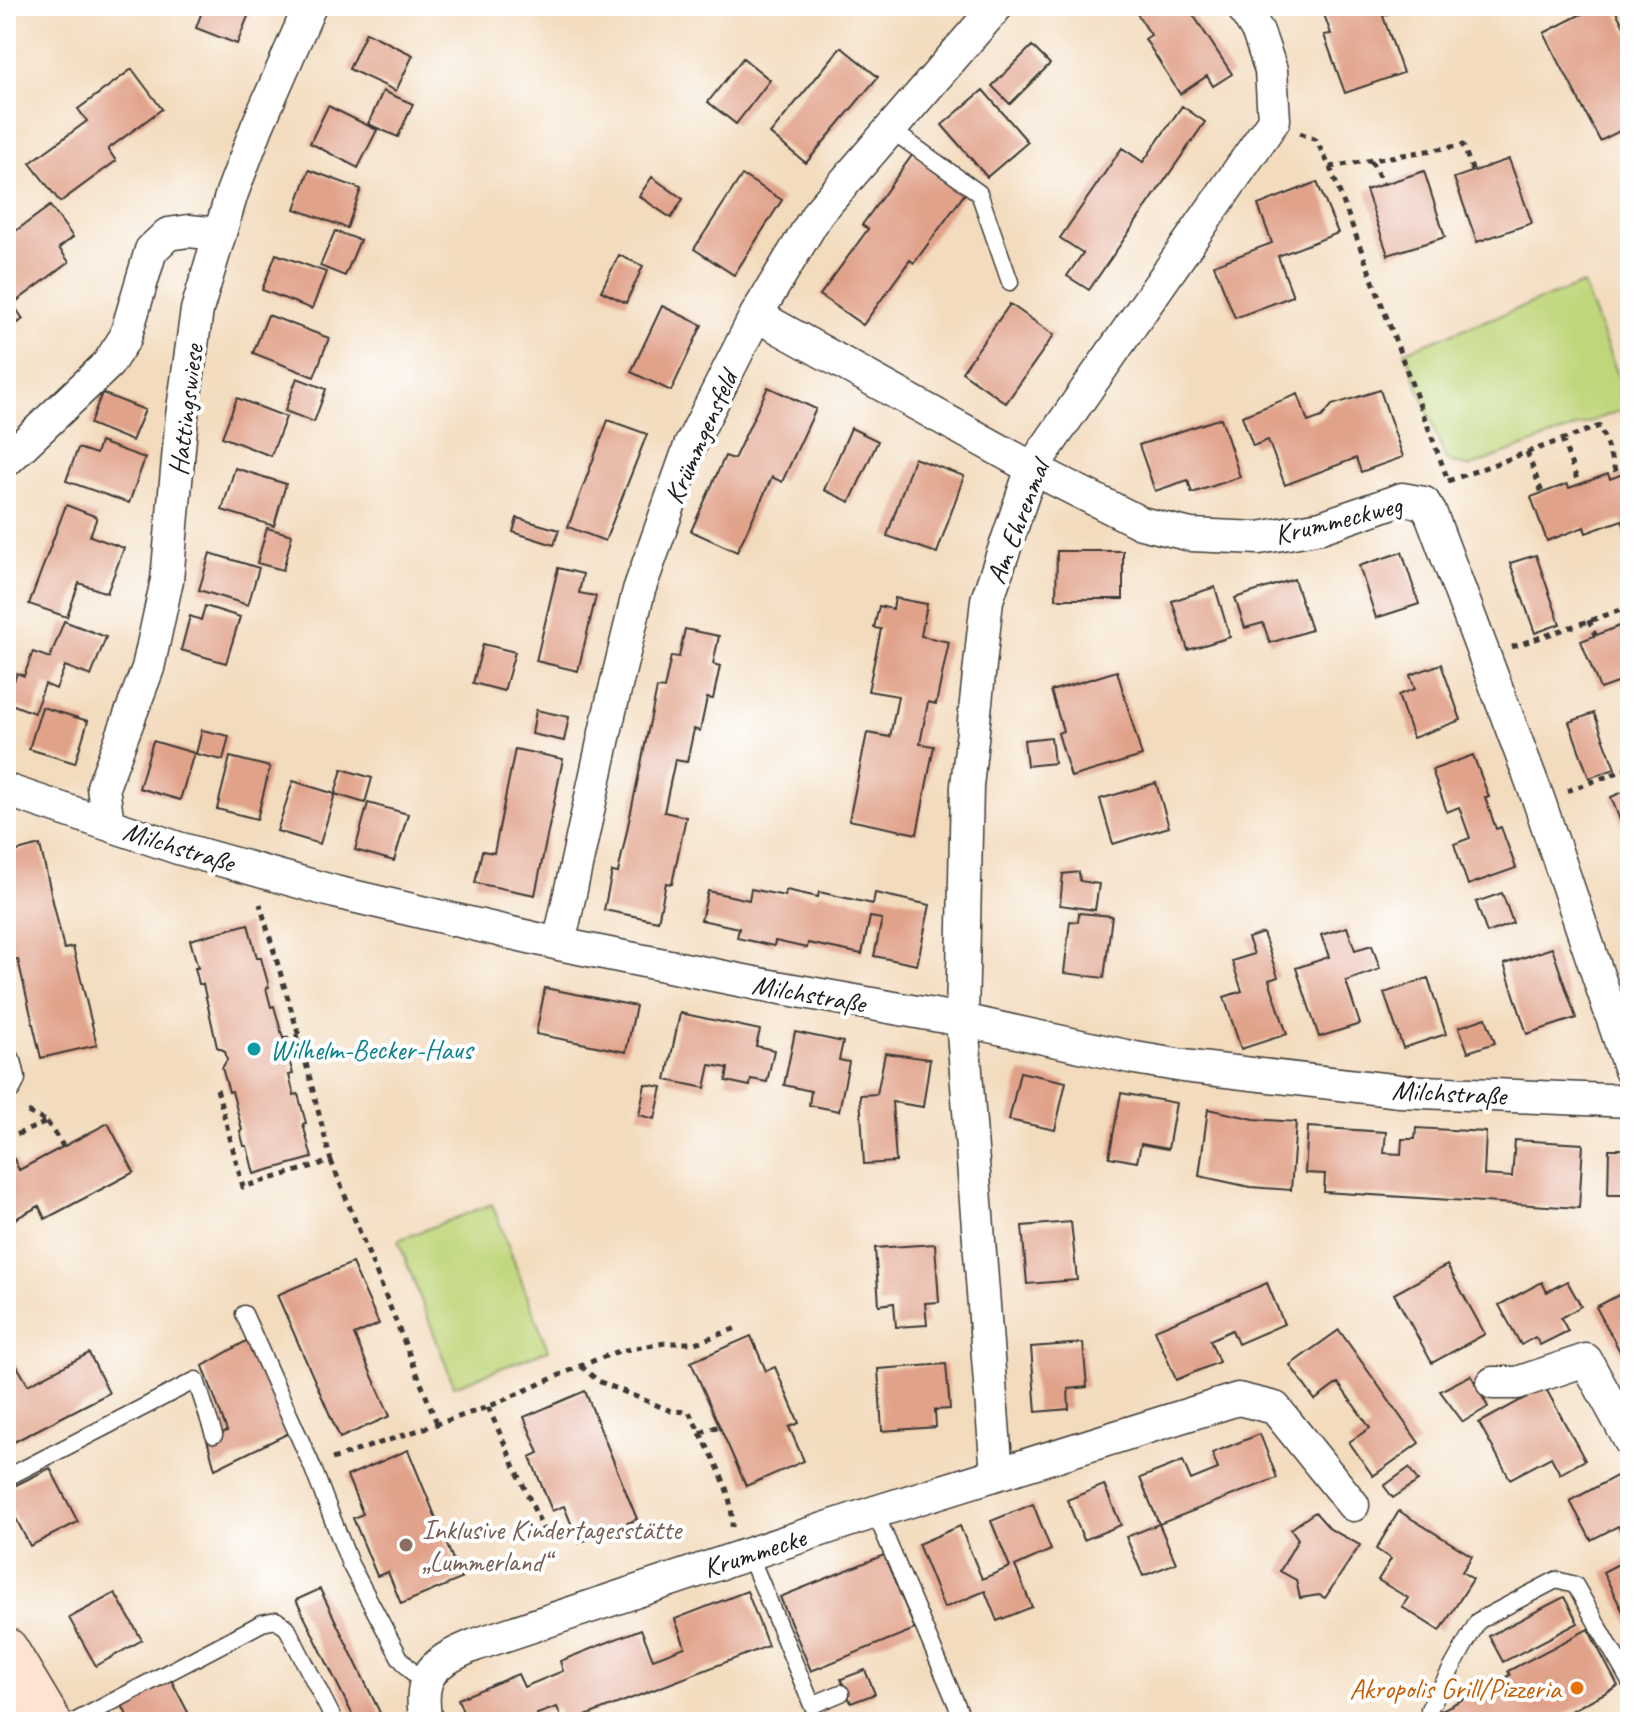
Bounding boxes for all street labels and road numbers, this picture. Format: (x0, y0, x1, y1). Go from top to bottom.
street label: Hattingswiese (160, 341, 211, 477)
street label: Krümmgensfeld (656, 362, 747, 509)
street label: Am Ehrenmal (978, 451, 1059, 589)
street label: Krummeckweg (1271, 487, 1406, 552)
street label: Milchstraße (119, 813, 240, 880)
street label: Milchstraße (750, 966, 870, 1021)
street label: Milchstraße (1391, 1072, 1509, 1113)
street label: Krummecke (699, 1519, 812, 1585)

